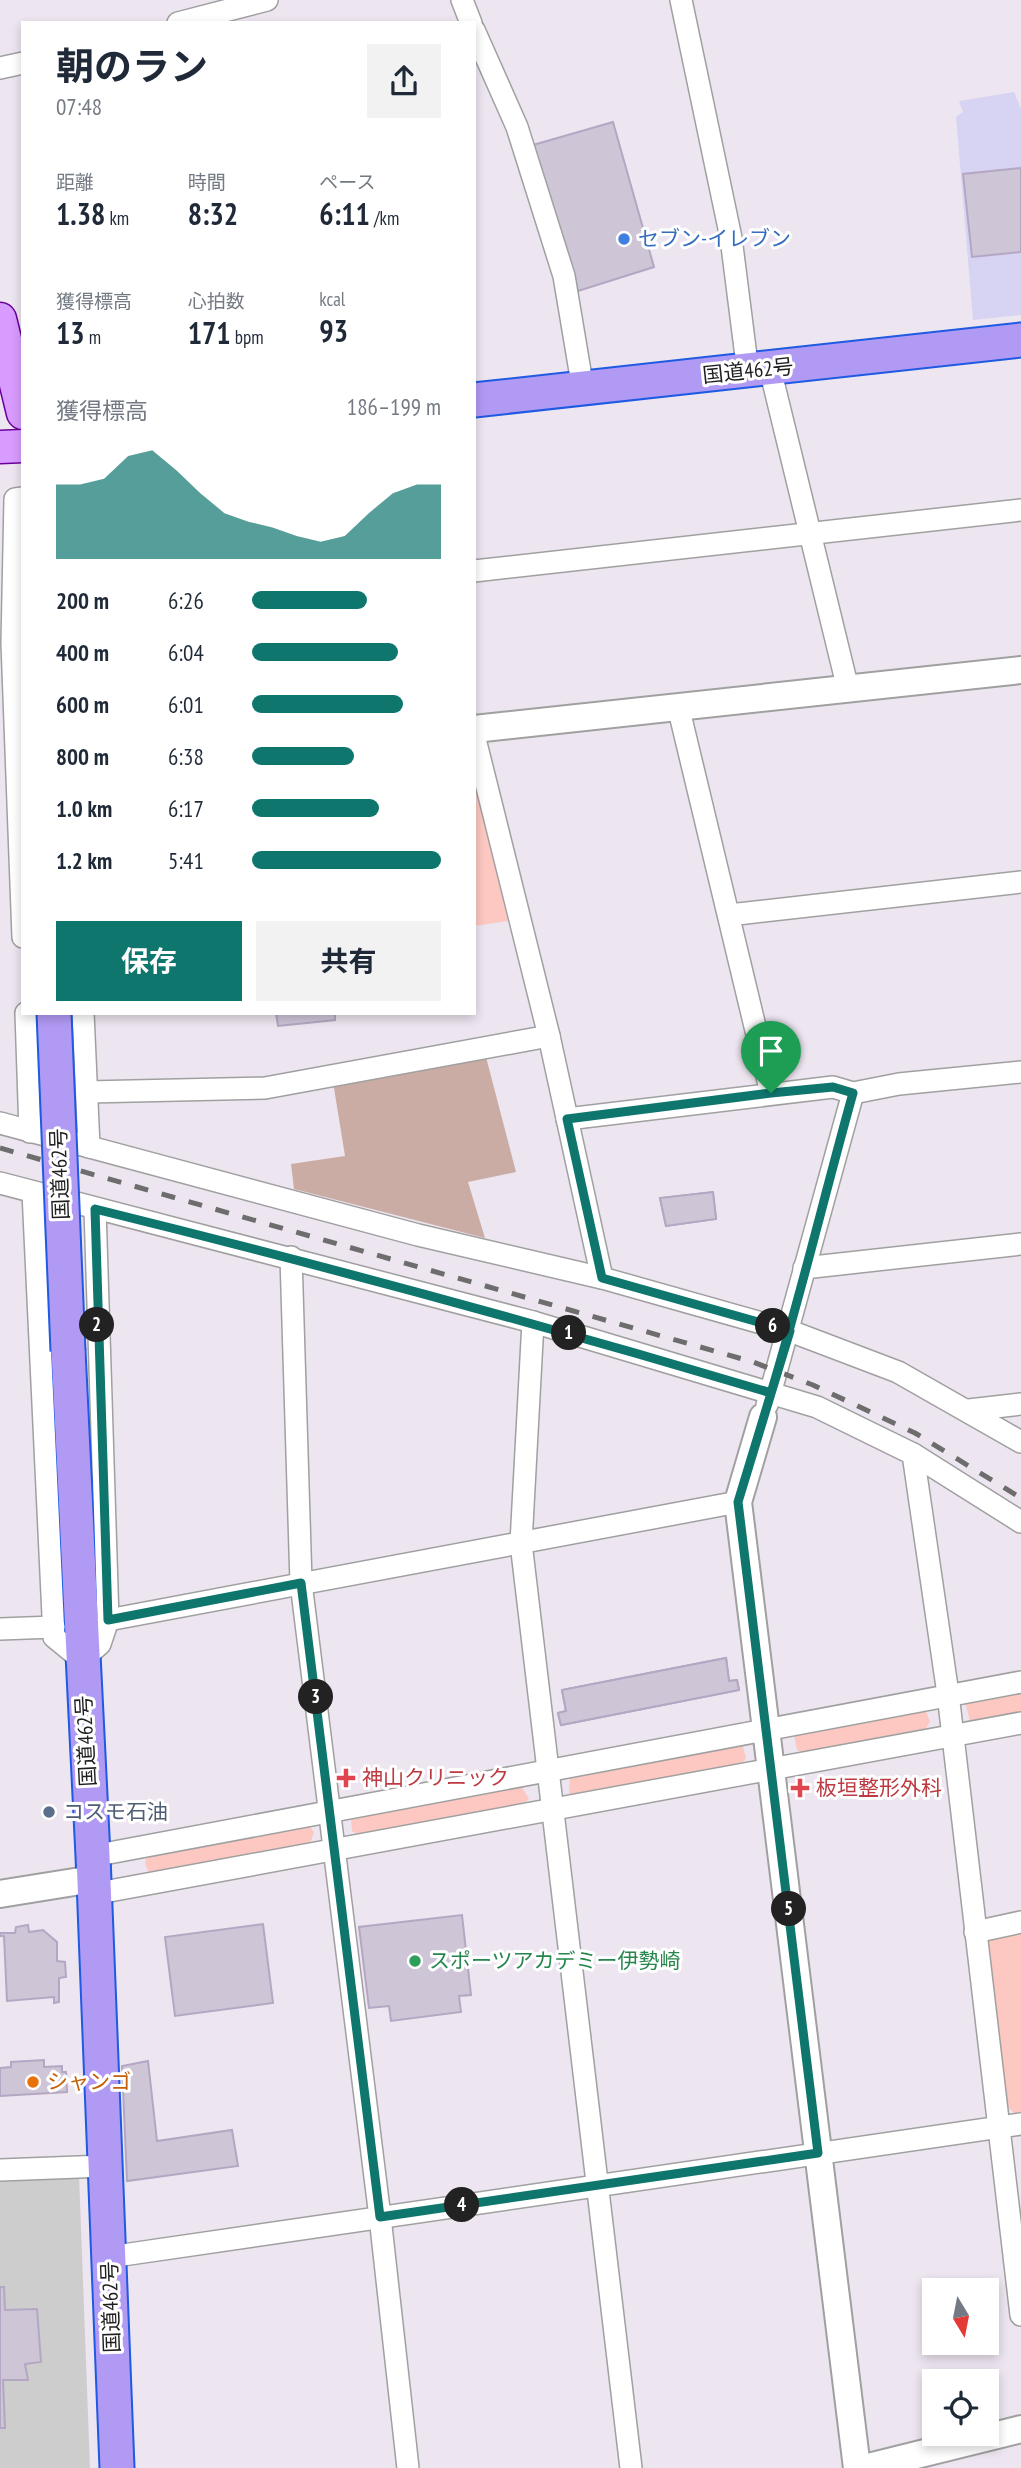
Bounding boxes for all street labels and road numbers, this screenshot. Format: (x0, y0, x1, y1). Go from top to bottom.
street label: 国道462号 (701, 352, 795, 389)
street label: 国道462号 (44, 1128, 75, 1220)
street label: 国道462号 (70, 1695, 101, 1787)
street label: 国道462号 (95, 2261, 126, 2353)

